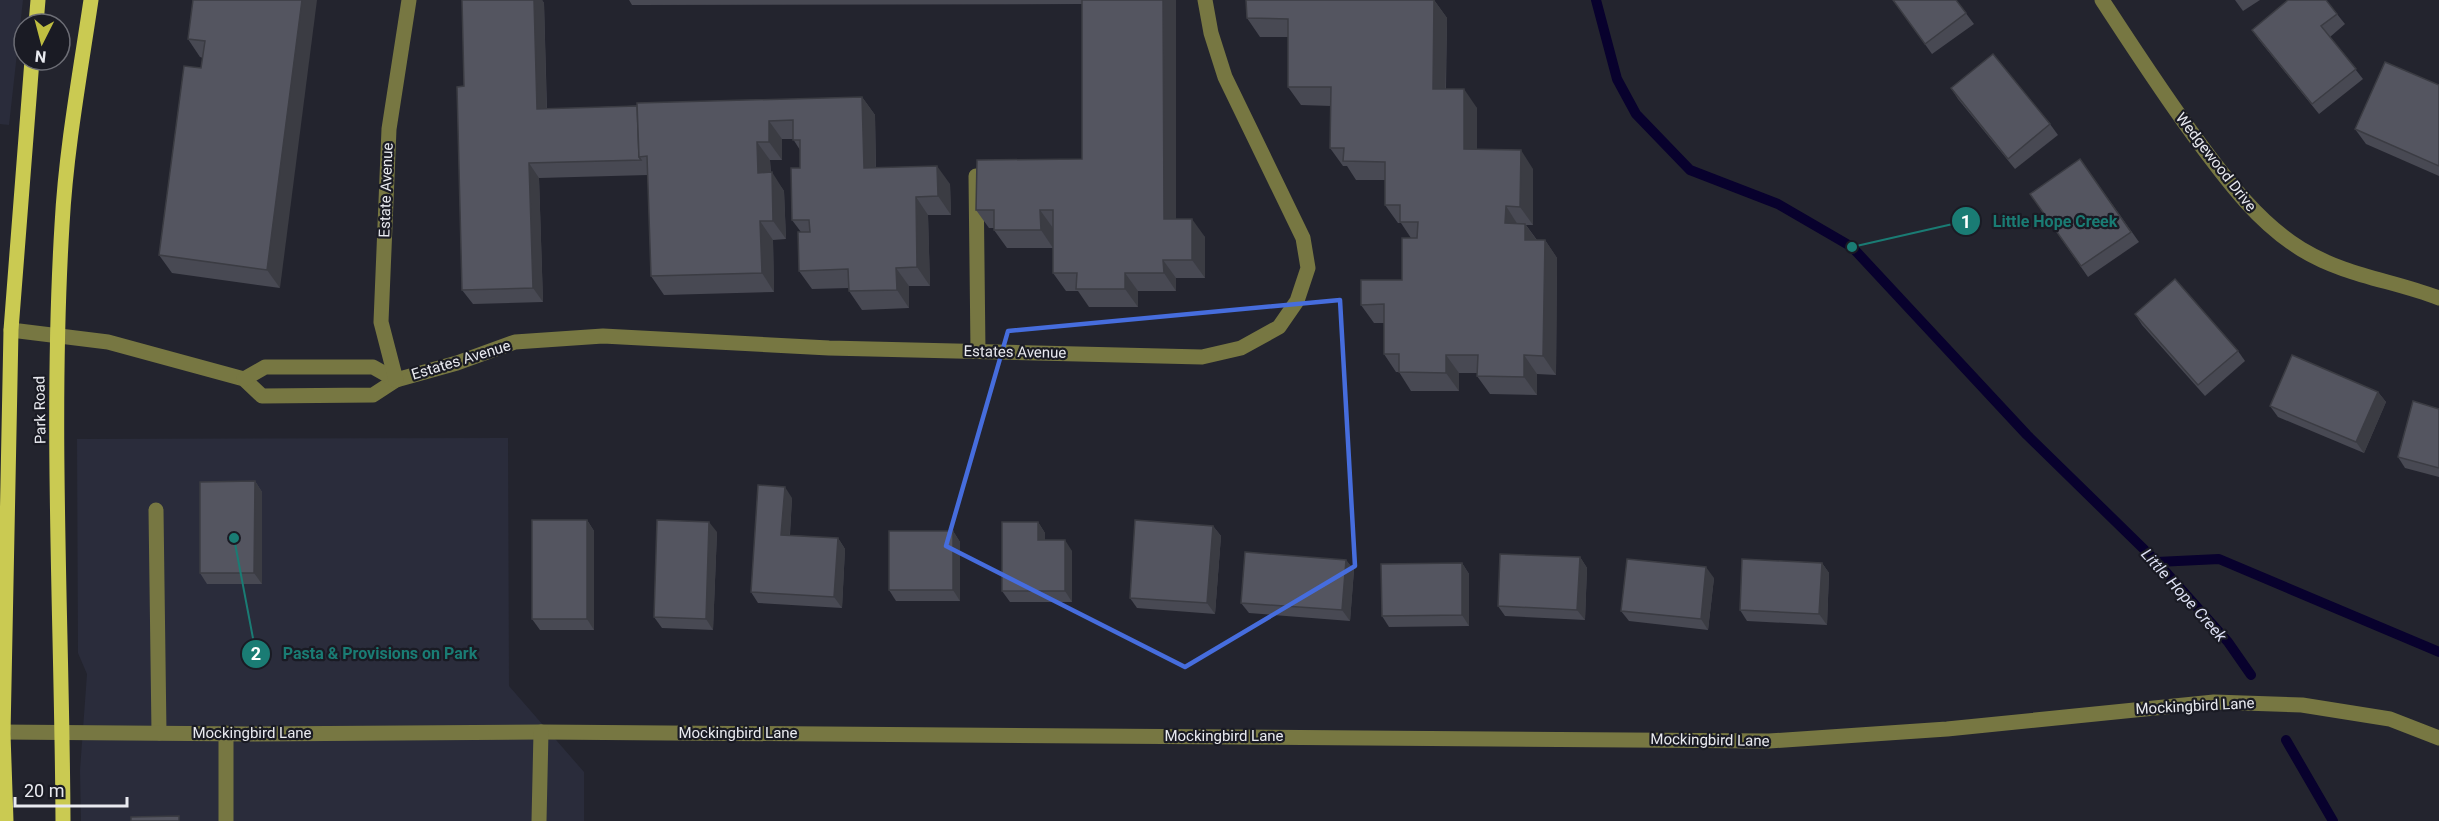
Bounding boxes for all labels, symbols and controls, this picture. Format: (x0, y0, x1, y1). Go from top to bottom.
north arrow (12, 12, 72, 72)
text: N (34, 46, 47, 66)
street label: Wedgewood Drive (2172, 109, 2260, 215)
street label: Estate Avenue (375, 142, 397, 238)
callout: Little Hope Creek (1951, 204, 2129, 238)
text: 1 (1961, 211, 1971, 232)
text: Little Hope Creek (1993, 212, 2118, 231)
street label: Estates Avenue (409, 336, 513, 384)
street label: Estates Avenue (963, 342, 1067, 362)
street label: Park Road (30, 376, 50, 444)
water label: Little Hope Creek (2137, 545, 2231, 646)
callout: Pasta & Provisions on Park (241, 637, 489, 671)
text: 2 (251, 643, 261, 664)
text: Pasta & Provisions on Park (283, 644, 478, 663)
street label: Mockingbird Lane (2135, 694, 2255, 718)
street label: Mockingbird Lane (192, 724, 312, 742)
street label: Mockingbird Lane (678, 724, 798, 742)
street label: Mockingbird Lane (1164, 727, 1284, 745)
street label: Mockingbird Lane (1650, 730, 1770, 750)
scale bar (15, 770, 128, 808)
text: 20 m (24, 780, 64, 801)

